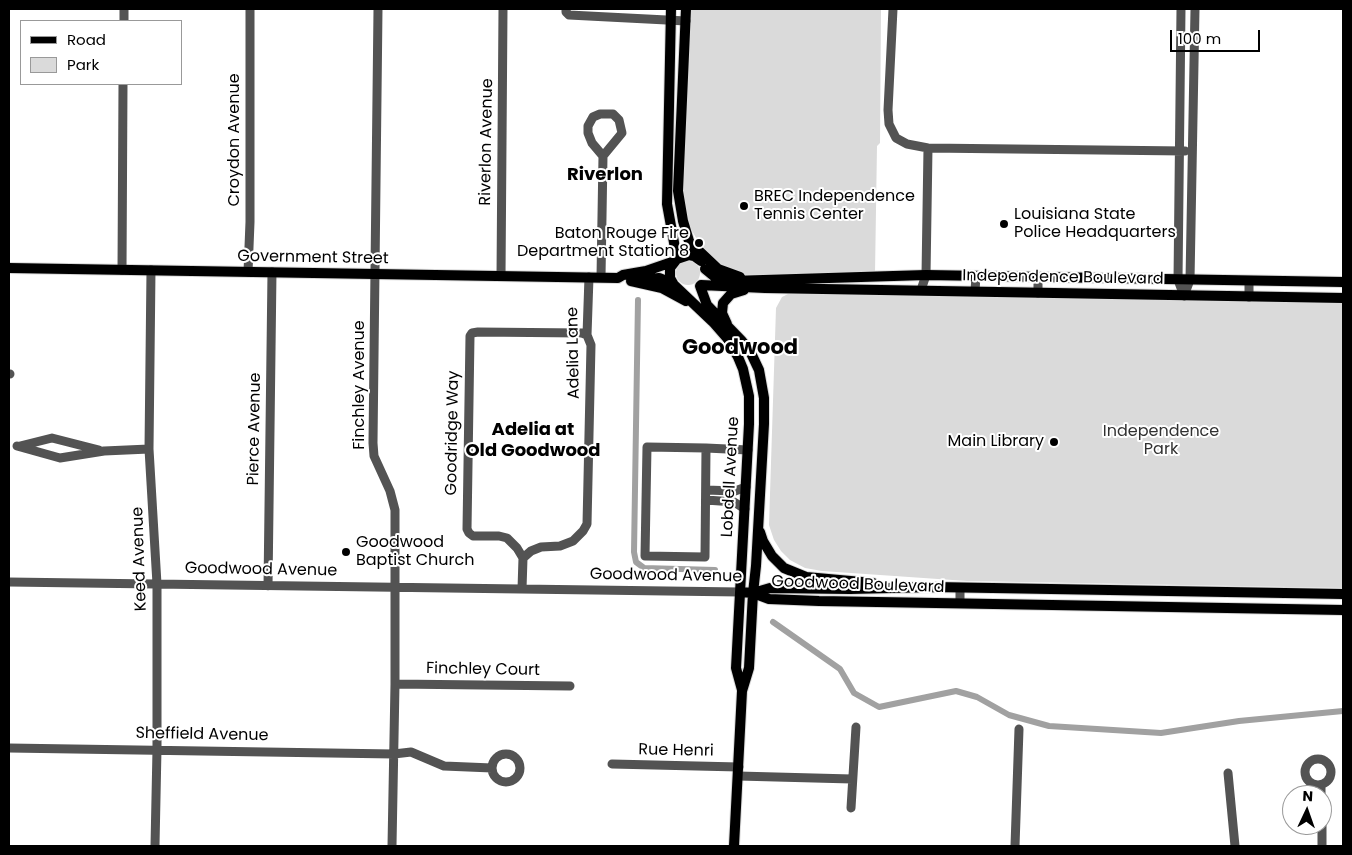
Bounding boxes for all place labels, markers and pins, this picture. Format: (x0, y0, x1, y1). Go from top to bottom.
place label: BREC Independence Tennis Center (754, 187, 915, 225)
marker: BREC Independence Tennis Center (738, 200, 750, 212)
place label: Louisiana State Police Headquarters (1014, 205, 1176, 243)
marker: Louisiana State Police Headquarters (998, 218, 1010, 230)
place label: Baton Rouge Fire Department Station 8 (517, 224, 689, 262)
marker: Baton Rouge Fire Department Station 8 (693, 237, 705, 249)
place label: Main Library (948, 432, 1044, 452)
marker: Main Library (1048, 436, 1060, 448)
place label: Goodwood Baptist Church (356, 533, 474, 571)
marker: Goodwood Baptist Church (340, 546, 352, 558)

